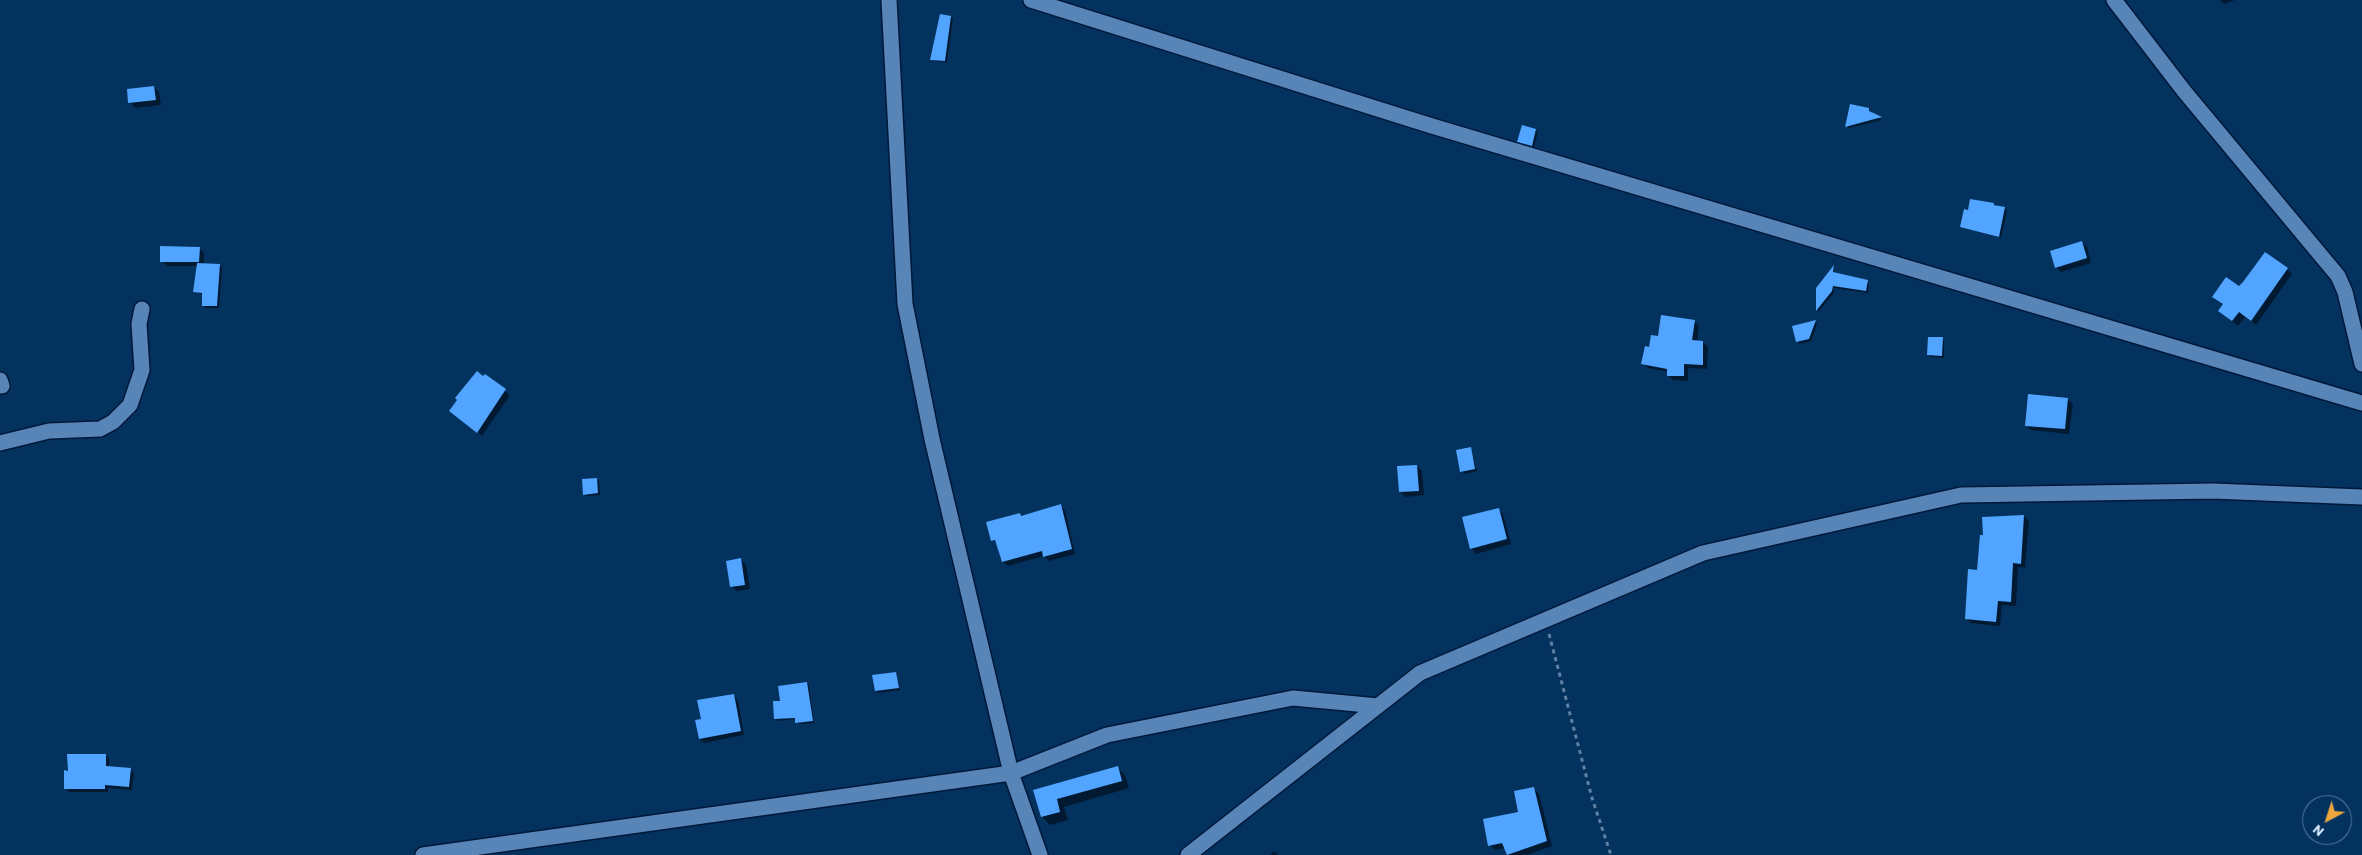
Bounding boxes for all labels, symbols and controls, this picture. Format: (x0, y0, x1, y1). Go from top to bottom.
north arrow (2302, 795, 2352, 845)
text: N (2309, 822, 2327, 841)

